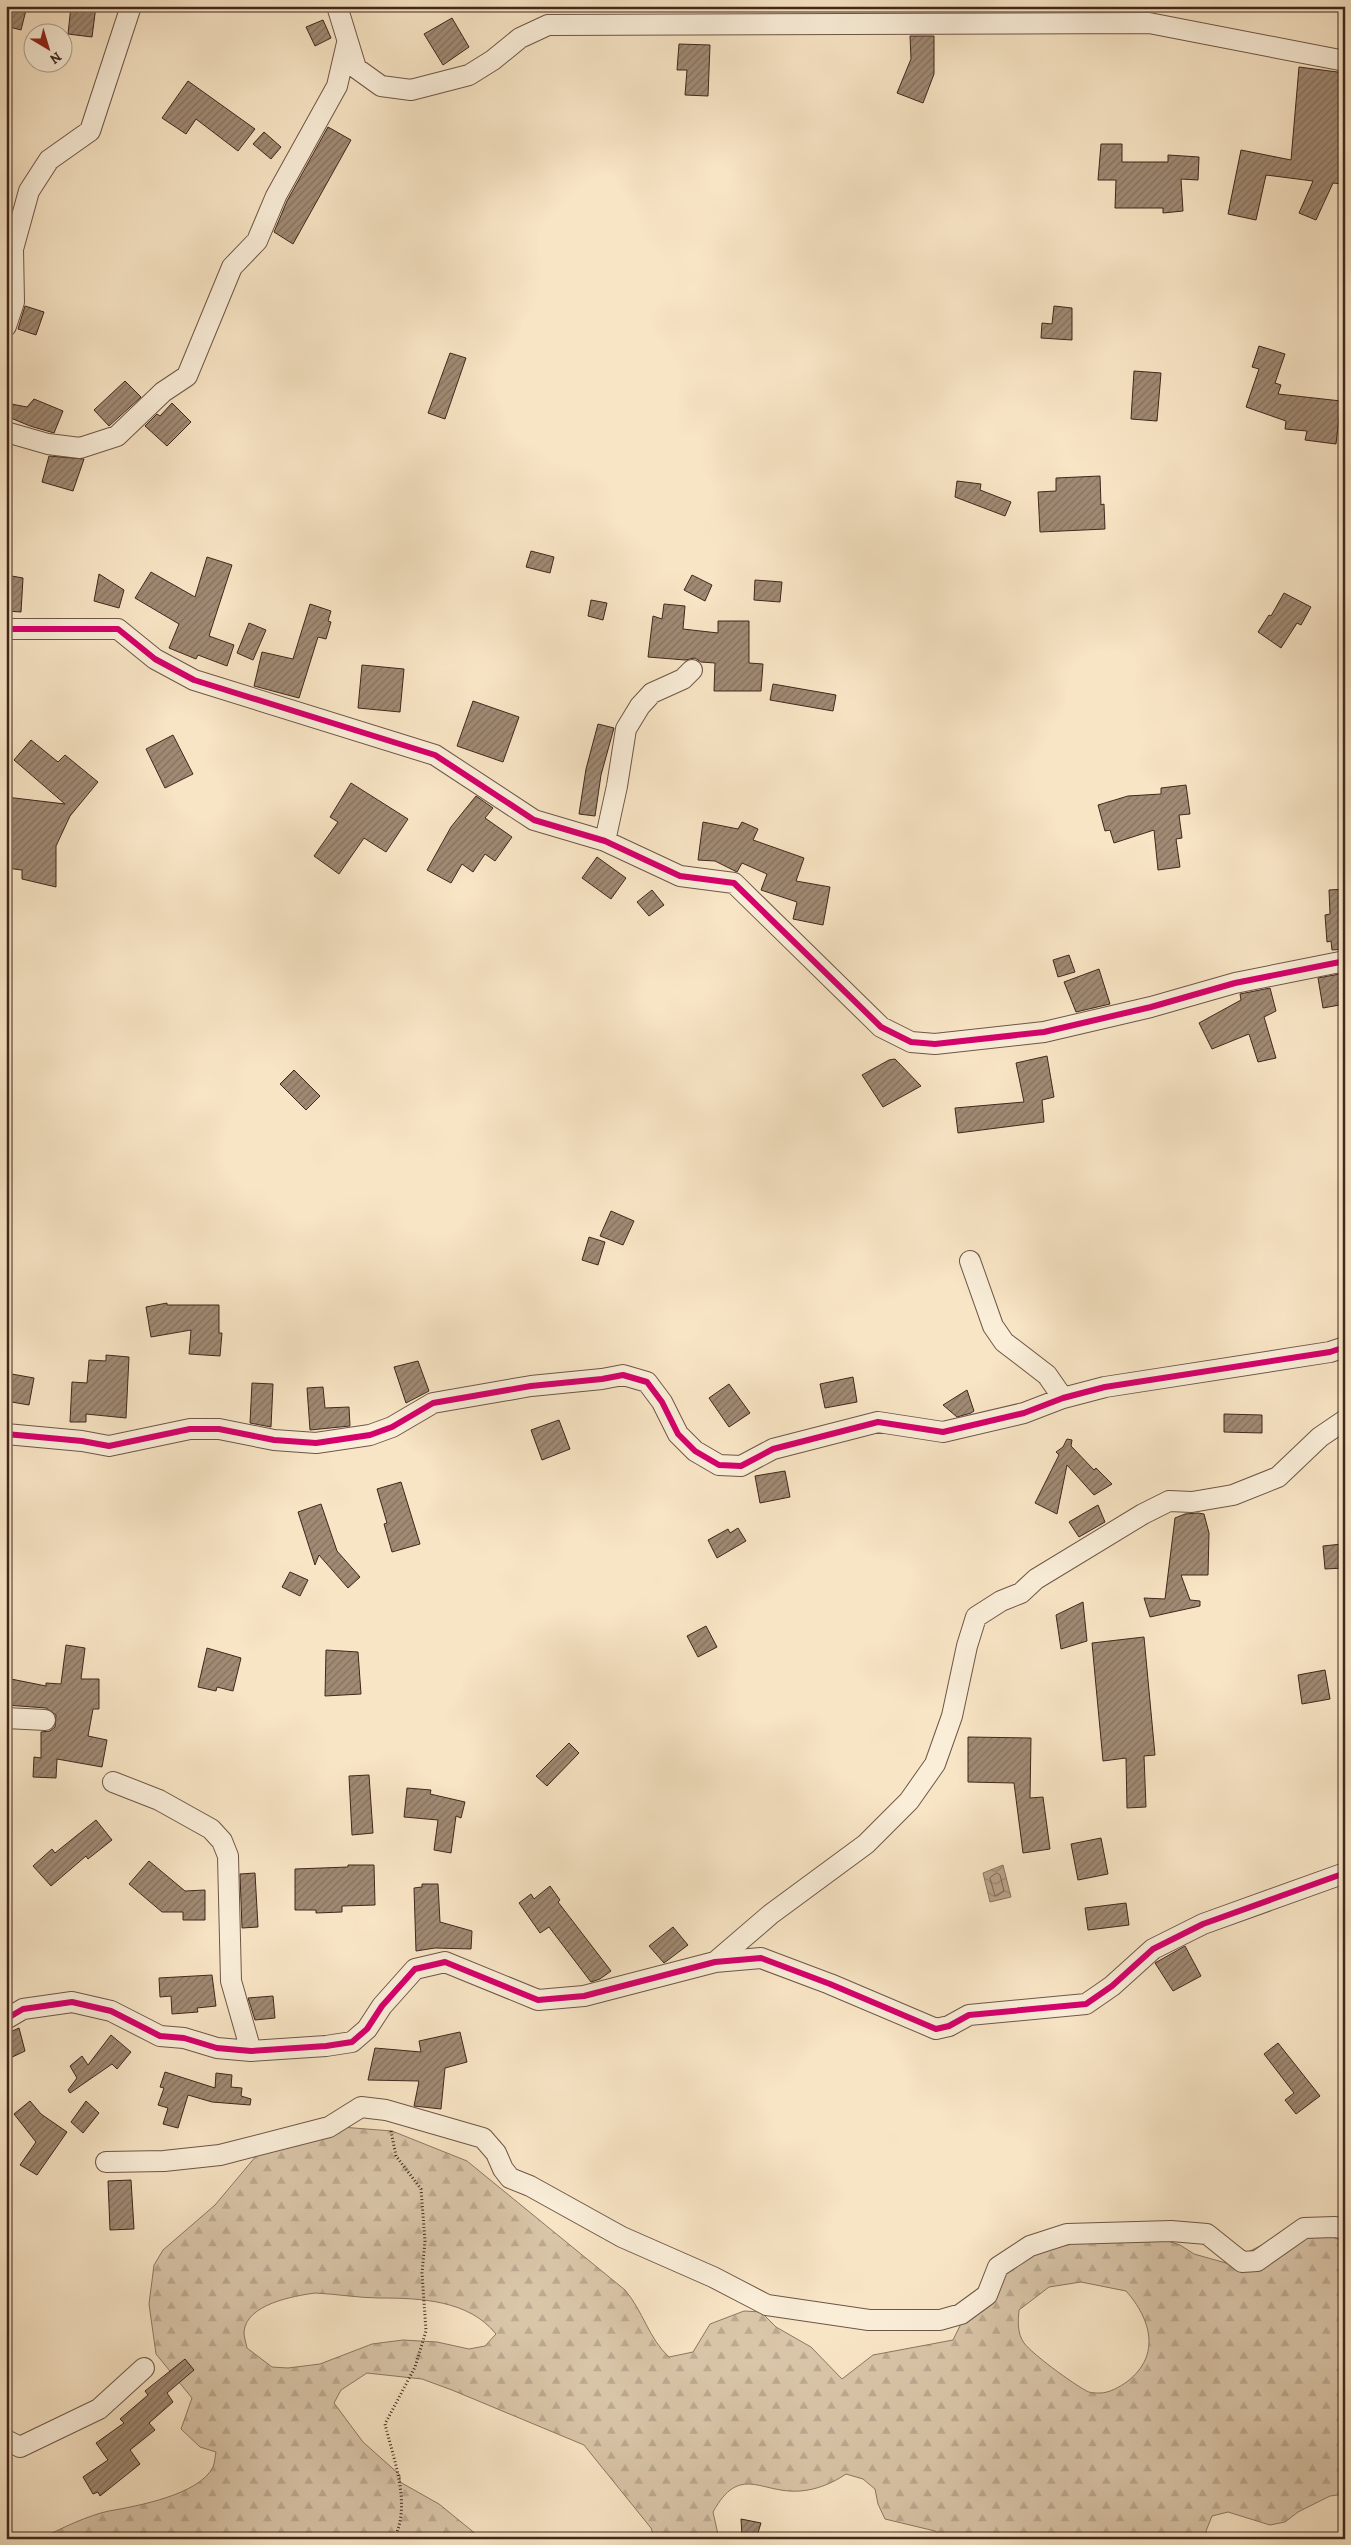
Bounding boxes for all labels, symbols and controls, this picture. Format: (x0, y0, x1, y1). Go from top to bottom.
north arrow (22, 22, 72, 72)
text: N (46, 47, 66, 68)

